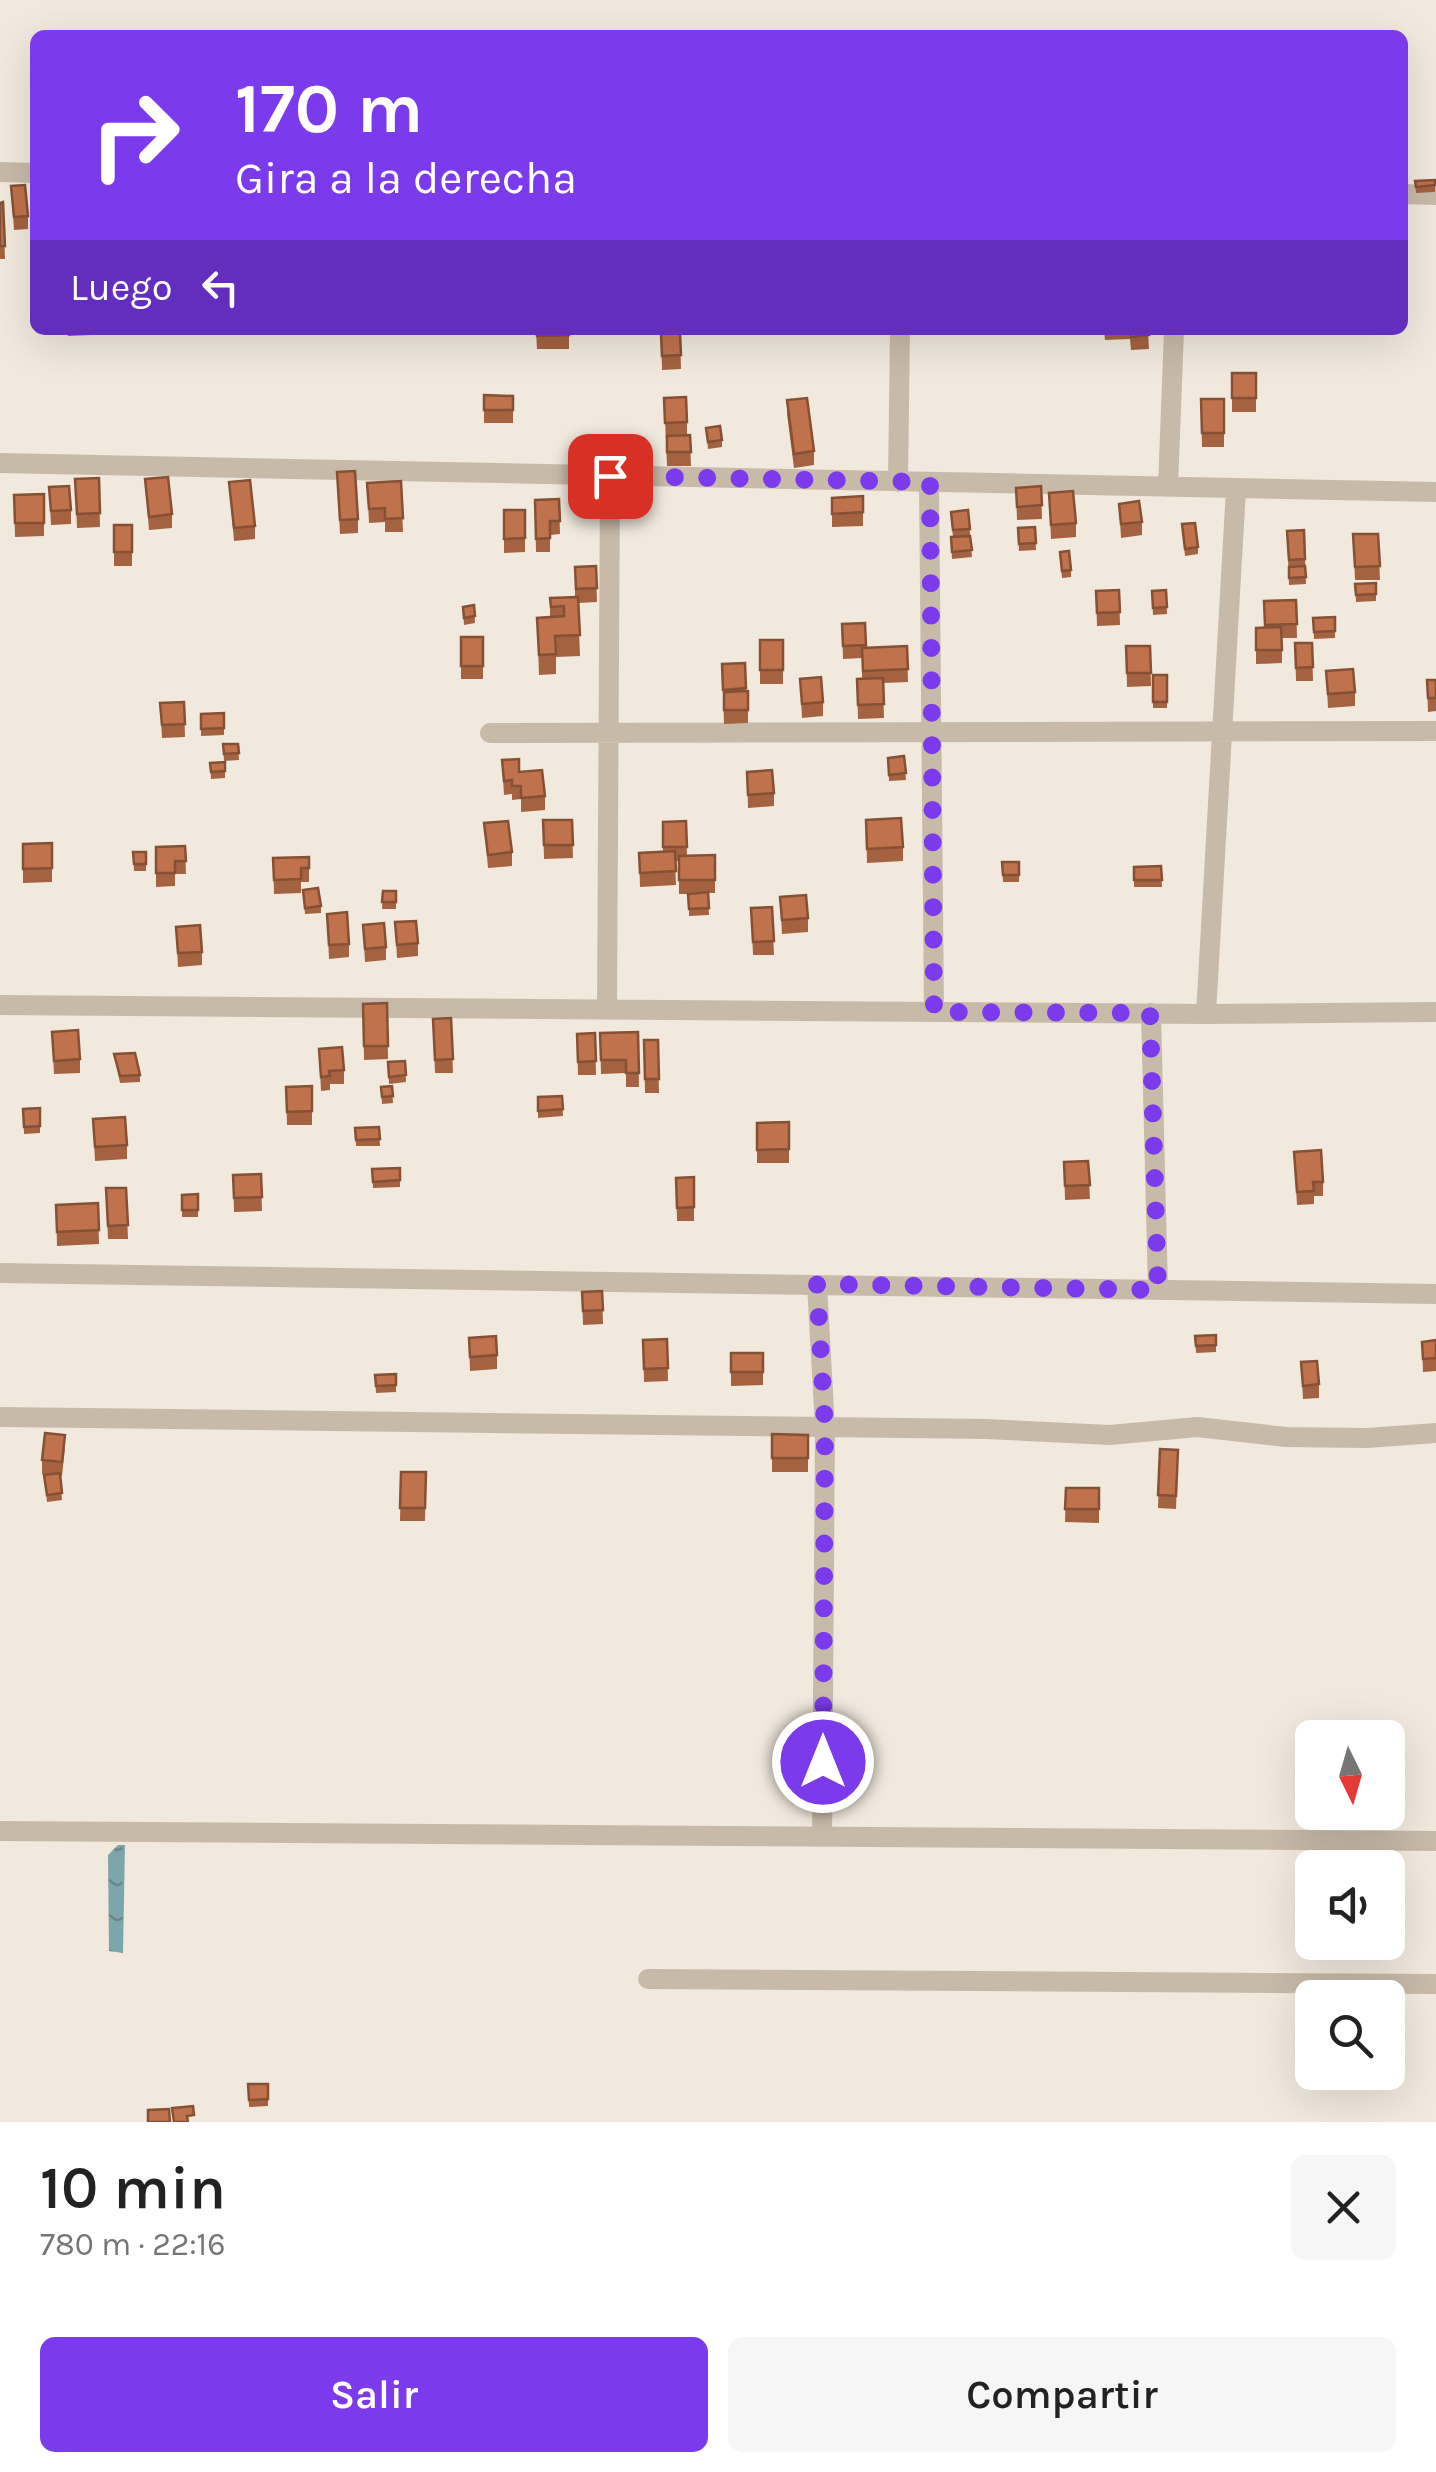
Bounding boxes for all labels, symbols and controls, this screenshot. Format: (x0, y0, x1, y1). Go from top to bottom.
text: 170 m (235, 68, 423, 150)
icon: right (70, 70, 200, 200)
text: Gira a la derecha (235, 152, 577, 204)
icon: left (193, 260, 248, 315)
text: Luego (70, 265, 173, 310)
pin (568, 434, 653, 519)
icon: arrive (583, 449, 638, 504)
position arrow (771, 1710, 875, 1814)
north arrow (1295, 1720, 1405, 1830)
map controls (1295, 1720, 1405, 2090)
button: sound (1295, 1850, 1405, 1960)
button: search (1295, 1980, 1405, 2090)
text: 10 min (40, 2153, 226, 2223)
button: close (1291, 2155, 1396, 2260)
text: 780 m · 22:16 (40, 2226, 226, 2263)
button: Salir (40, 2337, 708, 2452)
button: Compartir (728, 2337, 1396, 2452)

